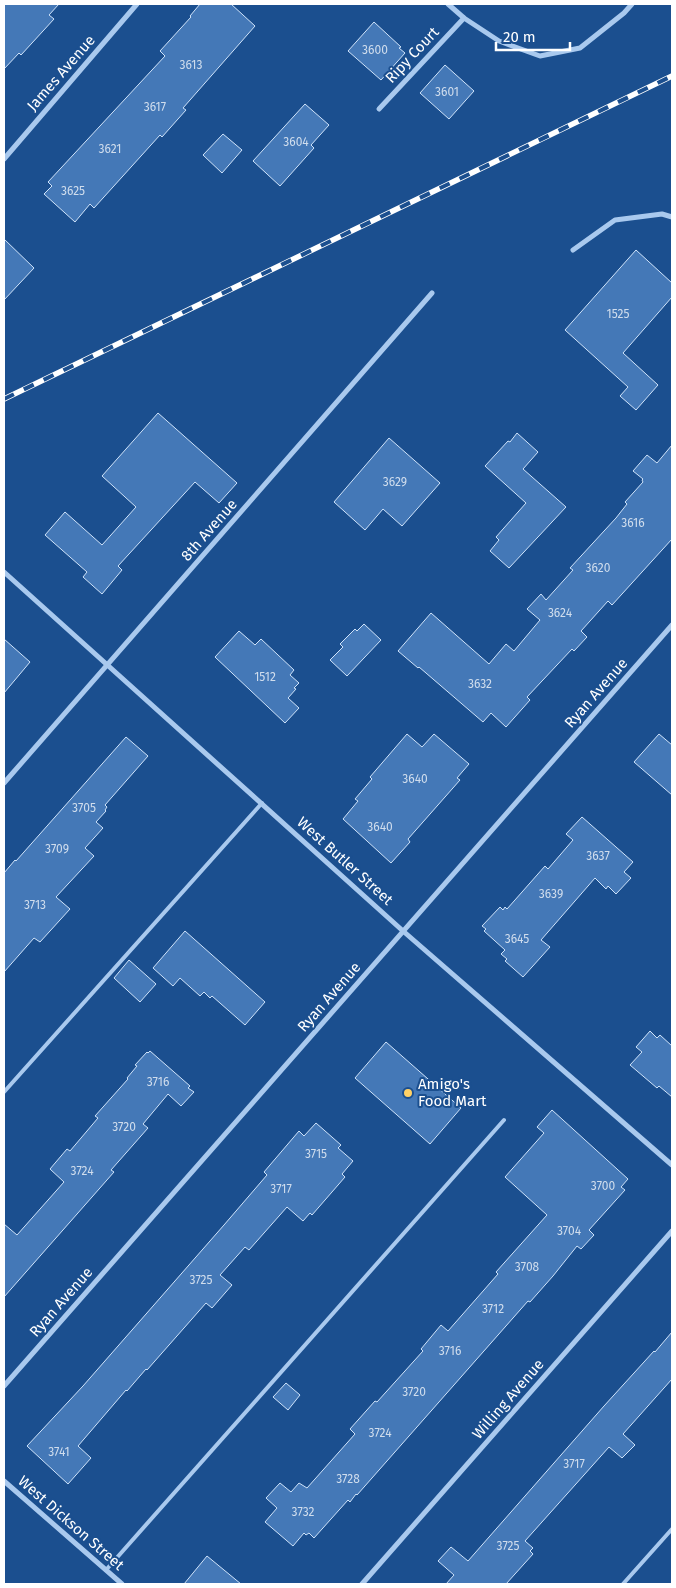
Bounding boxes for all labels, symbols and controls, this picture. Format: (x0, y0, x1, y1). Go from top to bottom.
scale bar (496, 20, 570, 52)
street label: Ripy Court (381, 23, 443, 87)
text: 20 m (503, 28, 536, 46)
street label: James Avenue (23, 31, 99, 115)
house number: 3600 (362, 43, 388, 57)
house number: 3613 (180, 58, 202, 72)
house number: 3601 (435, 85, 459, 99)
house number: 3617 (144, 100, 166, 114)
house number: 3604 (283, 135, 309, 149)
house number: 3621 (98, 142, 122, 156)
house number: 3625 (61, 184, 85, 198)
house number: 1525 (606, 307, 630, 321)
house number: 3629 (383, 475, 407, 489)
street label: 8th Avenue (177, 495, 241, 565)
house number: 3616 (621, 516, 645, 530)
house number: 3620 (586, 561, 611, 575)
house number: 3624 (548, 606, 573, 620)
street label: Ryan Avenue (561, 654, 631, 732)
house number: 1512 (254, 670, 276, 684)
house number: 3632 (468, 677, 492, 691)
house number: 3640 (402, 772, 428, 786)
house number: 3705 (72, 801, 96, 815)
street label: West Butler Street (293, 813, 397, 909)
house number: 3640 (367, 820, 393, 834)
house number: 3709 (45, 842, 69, 856)
house number: 3637 (586, 849, 610, 863)
house number: 3639 (539, 887, 563, 901)
house number: 3713 (24, 898, 46, 912)
house number: 3645 (505, 932, 529, 946)
street label: Ryan Avenue (294, 958, 364, 1036)
house number: 3716 (147, 1075, 169, 1089)
place label: Amigo's Food Mart (418, 1075, 487, 1110)
marker: Amigo's Food Mart (402, 1087, 414, 1099)
house number: 3720 (112, 1120, 136, 1134)
house number: 3715 (305, 1147, 327, 1161)
house number: 3724 (70, 1164, 94, 1178)
house number: 3700 (591, 1179, 616, 1193)
house number: 3717 (270, 1182, 292, 1196)
house number: 3704 (557, 1224, 582, 1238)
house number: 3708 (515, 1260, 540, 1274)
street label: Ryan Avenue (26, 1263, 96, 1341)
house number: 3725 (189, 1273, 213, 1287)
house number: 3712 (482, 1302, 504, 1316)
house number: 3716 (439, 1344, 461, 1358)
street label: Willing Avenue (468, 1355, 548, 1443)
house number: 3720 (402, 1385, 426, 1399)
house number: 3724 (368, 1426, 392, 1440)
house number: 3741 (48, 1445, 70, 1459)
house number: 3717 (563, 1457, 585, 1471)
street label: West Dickson Street (14, 1472, 128, 1574)
house number: 3728 (336, 1472, 360, 1486)
house number: 3732 (292, 1505, 315, 1519)
house number: 3725 (496, 1539, 520, 1553)

